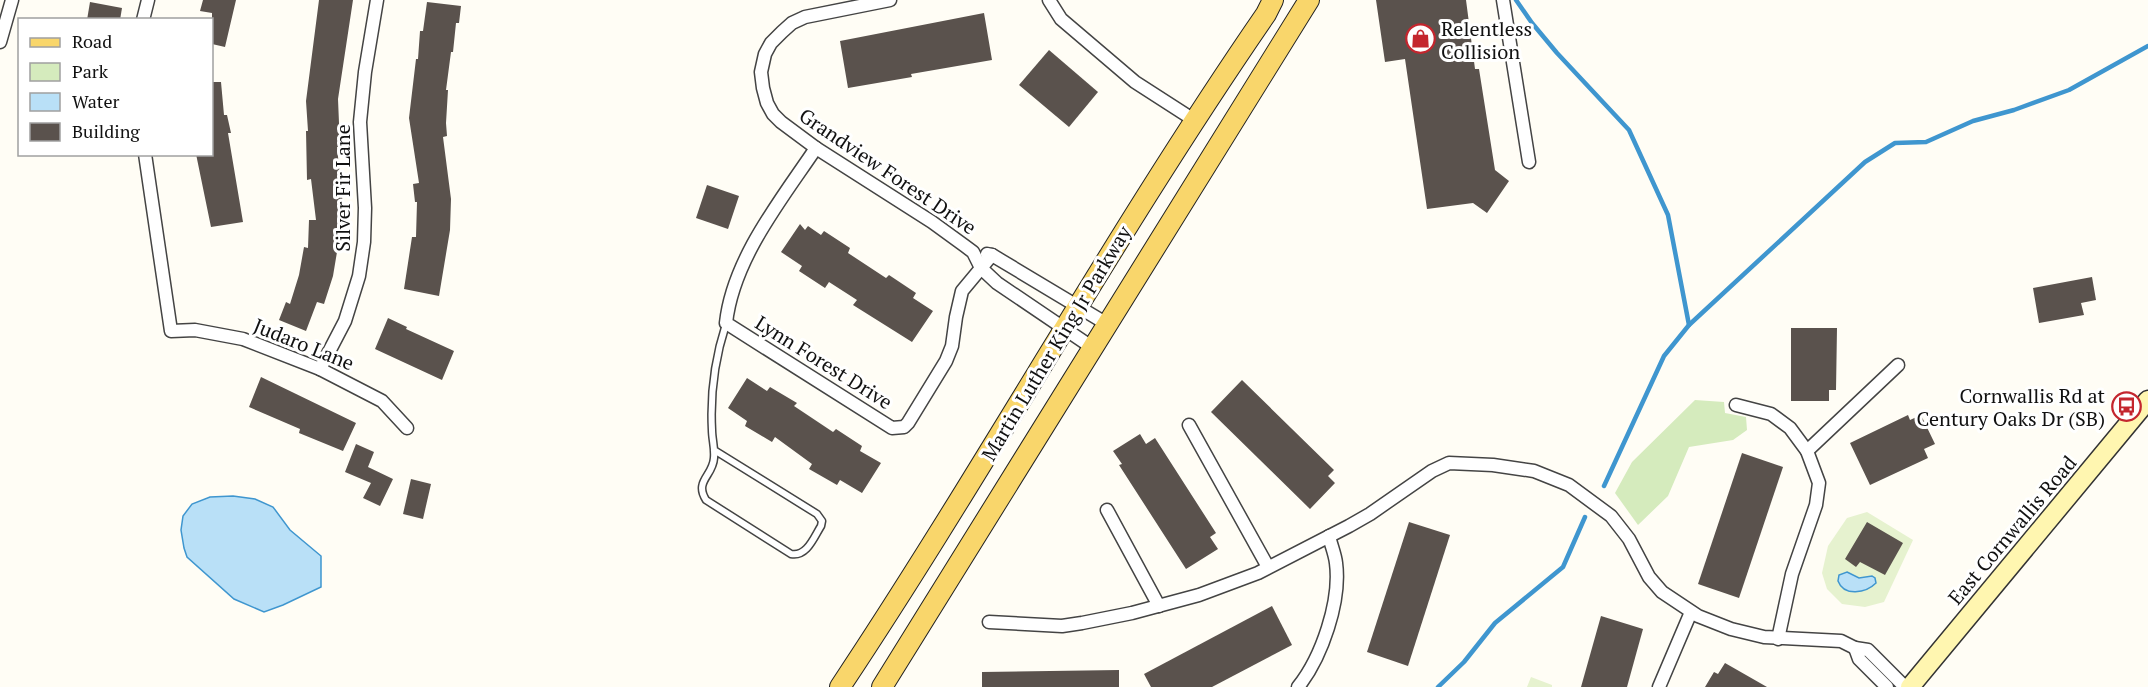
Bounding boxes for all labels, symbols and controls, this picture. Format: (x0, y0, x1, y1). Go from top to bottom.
place label: Relentless Collision (1441, 15, 1532, 65)
legend (18, 18, 213, 156)
shop icon: Relentless Collision (1404, 23, 1436, 55)
text: Road (72, 29, 112, 53)
text: Park (72, 59, 109, 83)
text: Water (72, 89, 119, 113)
street label: Grandview Forest Drive (794, 102, 982, 240)
text: Building (72, 119, 140, 143)
street label: Silver Fir Lane (329, 124, 356, 252)
street label: Martin Luther King Jr Parkway (975, 220, 1138, 466)
street label: Lynn Forest Drive (750, 309, 898, 415)
street label: Judaro Lane (250, 312, 358, 376)
place label: Cornwallis Rd at Century Oaks Dr (SB) (1917, 382, 2106, 432)
bus stop icon: Cornwallis Rd at Century Oaks Dr (SB) (2110, 391, 2142, 423)
street label: East Cornwallis Road (1942, 450, 2082, 610)

